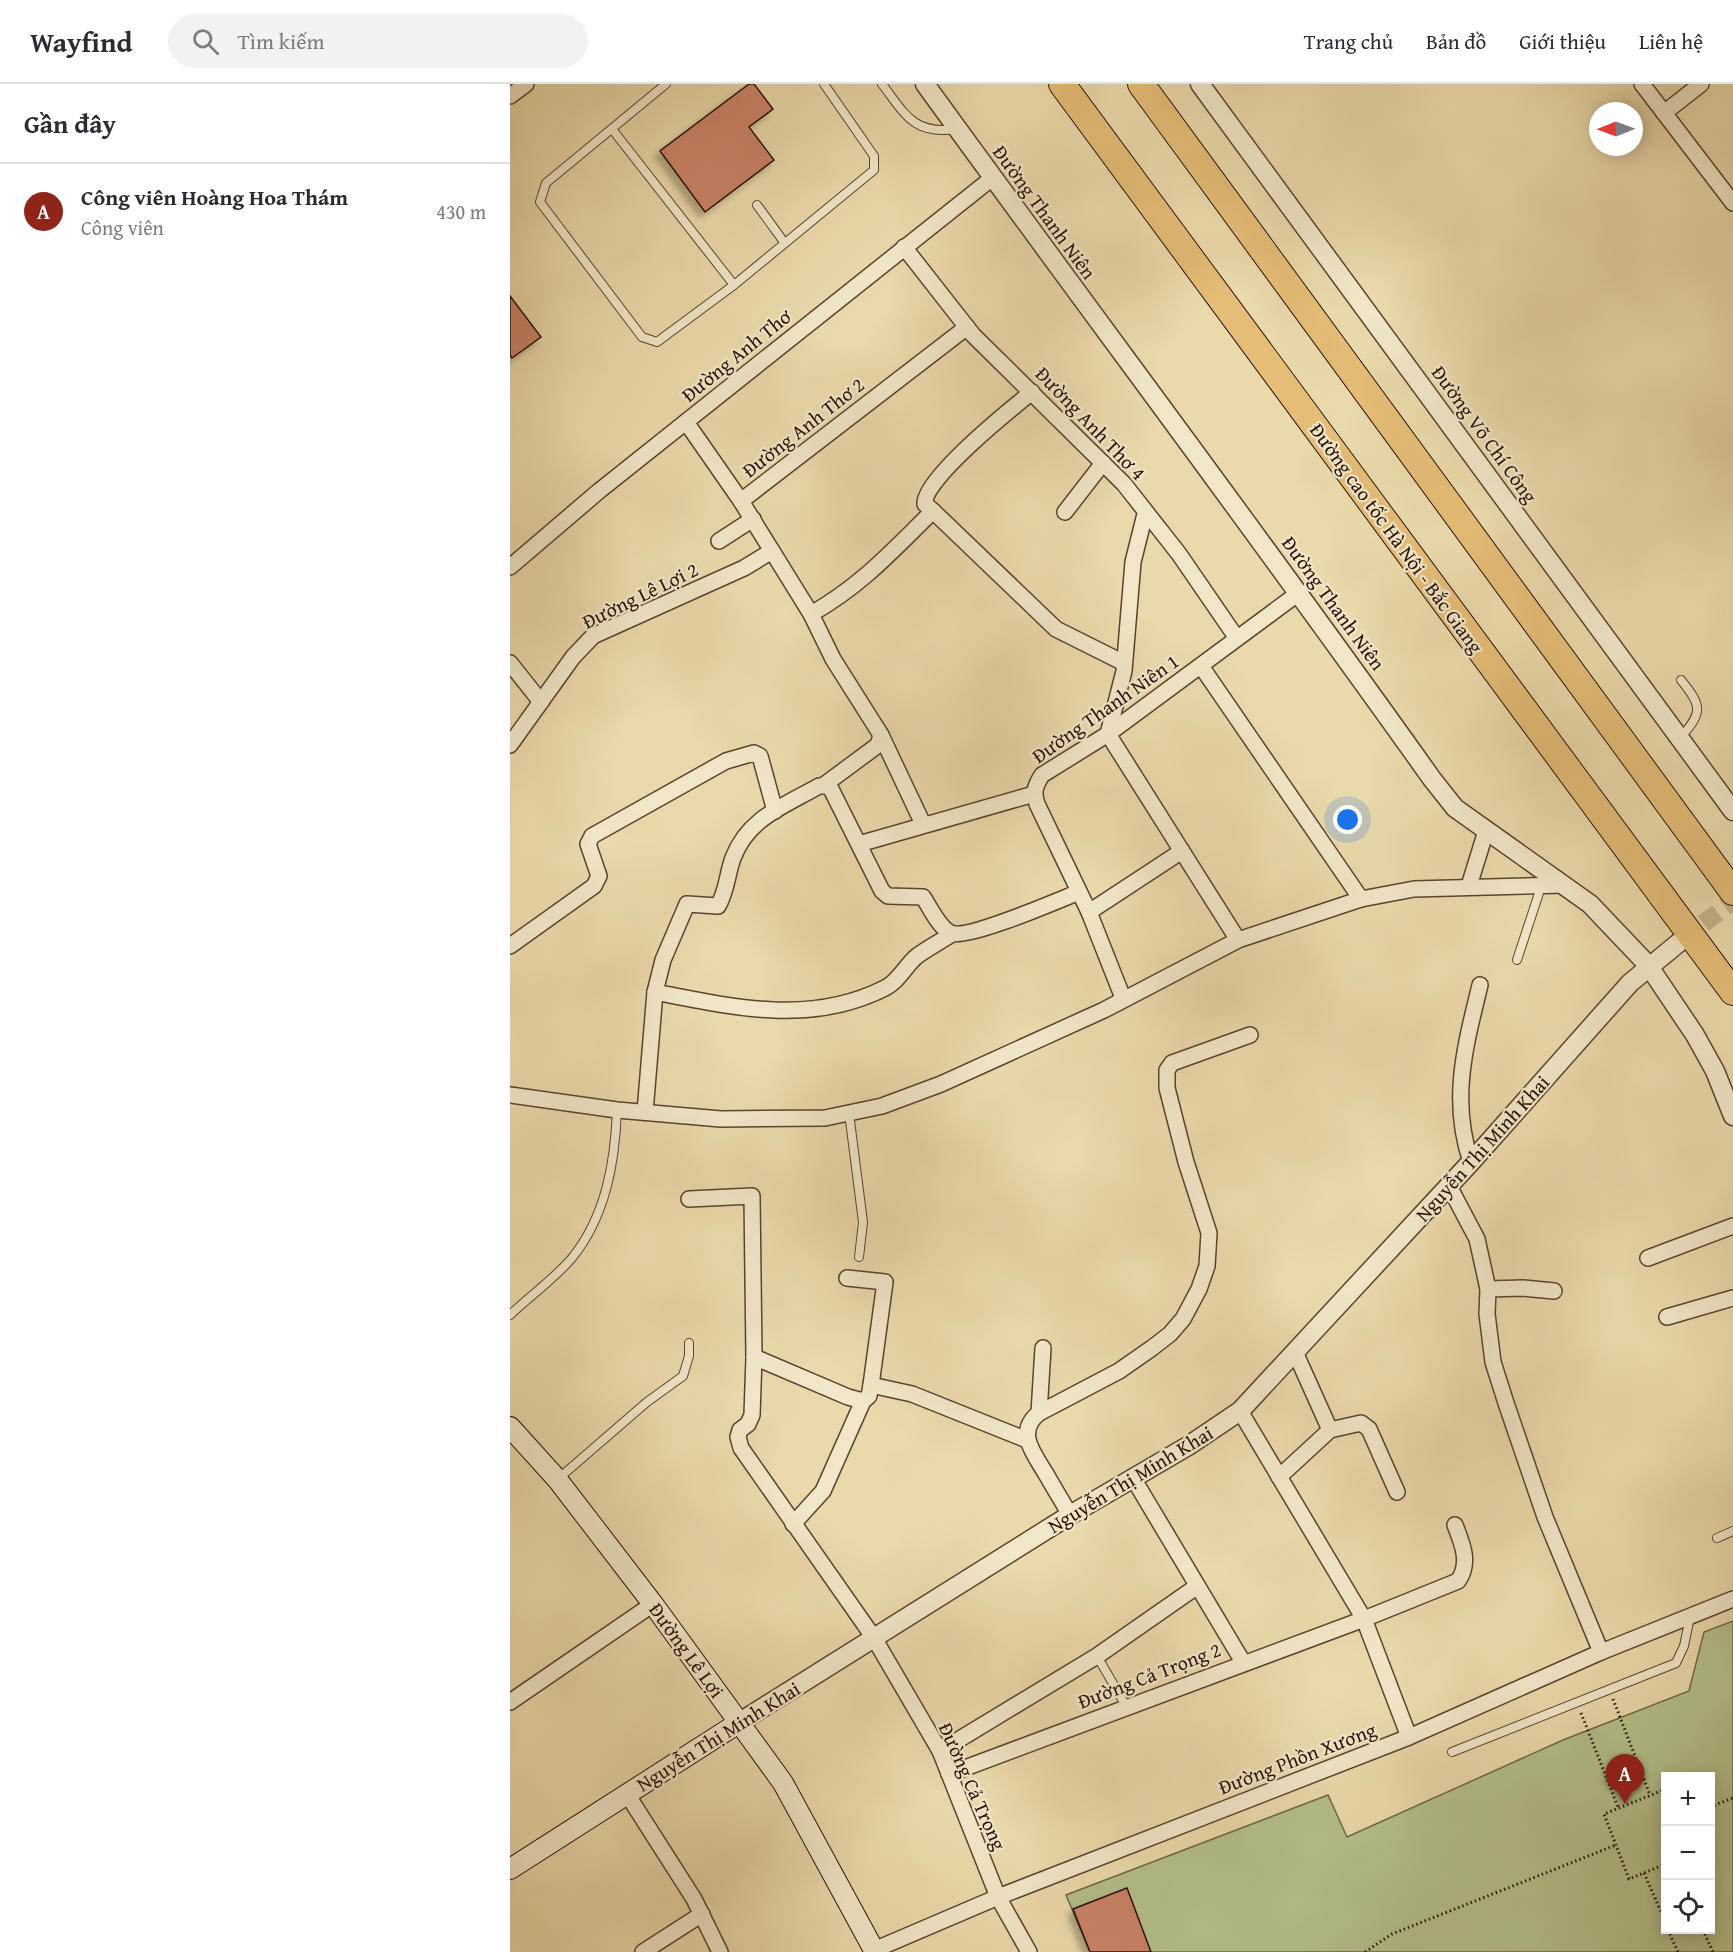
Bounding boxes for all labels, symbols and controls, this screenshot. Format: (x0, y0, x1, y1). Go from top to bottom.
search box (168, 14, 588, 68)
text: Wayfind (30, 21, 132, 62)
icon: search (189, 25, 222, 58)
text: Tìm kiếm (237, 25, 324, 57)
text: Trang chủ (1304, 26, 1393, 57)
text: Bản đồ (1426, 26, 1486, 57)
text: Giới thiệu (1519, 26, 1606, 57)
text: Liên hệ (1639, 26, 1703, 57)
north arrow (1589, 102, 1643, 156)
text: Gần đây (24, 104, 116, 143)
street label: Đường Thanh Niên (986, 139, 1104, 285)
text: Công viên Hoàng Hoa Thám (81, 181, 348, 213)
text: A (37, 197, 50, 226)
text: 430 m (436, 197, 486, 226)
text: Công viên (81, 213, 164, 242)
street label: Đường Anh Thơ (675, 301, 798, 408)
street label: Đường Võ Chí Công (1425, 359, 1545, 509)
street label: Đường Anh Thơ 4 (1029, 360, 1153, 486)
street label: Đường Anh Thơ 2 (736, 370, 870, 484)
street label: Đường cao tốc Hà Nội - Bắc Giang (1303, 417, 1491, 659)
street label: Đường Thanh Niên (1275, 530, 1393, 676)
street label: Đường Lê Lợi 2 (577, 554, 703, 636)
street label: Đường Thanh Niên 1 (1026, 646, 1184, 770)
your location (1333, 805, 1362, 834)
street label: Nguyễn Thị Minh Khai (1408, 1068, 1556, 1228)
street label: Nguyễn Thị Minh Khai (1042, 1418, 1218, 1540)
street label: Đường Lê Lợi (643, 1596, 732, 1704)
street label: Đường Cả Trọng 2 (1073, 1634, 1225, 1716)
street label: Nguyễn Thị Minh Khai (630, 1674, 806, 1798)
street label: Đường Phồn Xương (1214, 1715, 1380, 1801)
street label: Đường Cả Trọng (932, 1717, 1014, 1855)
pin: A (1606, 1754, 1644, 1804)
map controls (1661, 1772, 1715, 1934)
button: + (1661, 1772, 1715, 1826)
button: − (1661, 1826, 1715, 1880)
button: locate (1661, 1880, 1715, 1934)

